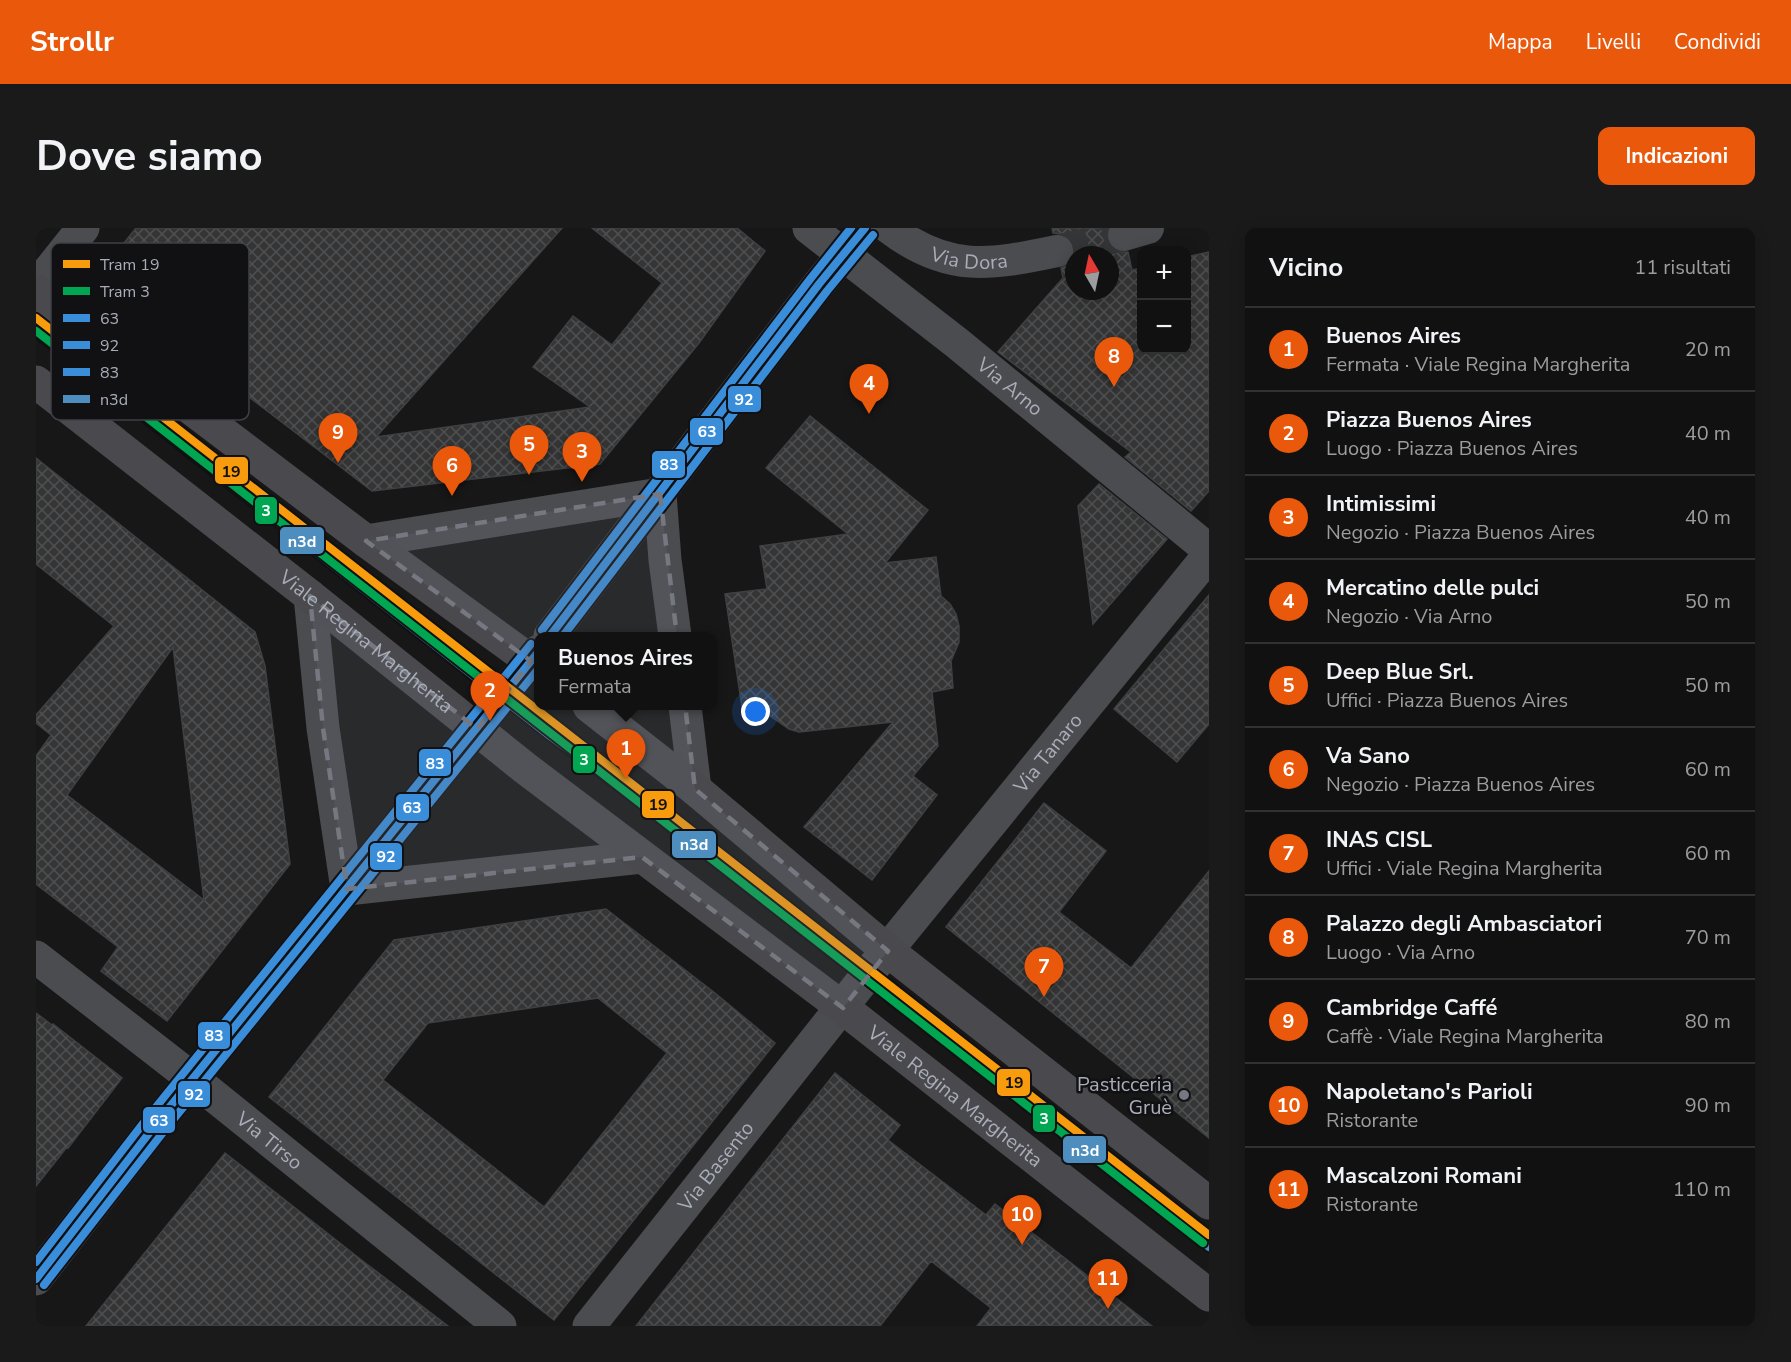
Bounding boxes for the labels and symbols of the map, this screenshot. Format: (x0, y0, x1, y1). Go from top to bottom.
street label: Via Dora (926, 240, 1009, 276)
legend (51, 243, 249, 420)
north arrow (1065, 246, 1119, 300)
text: Tram 19 (100, 254, 160, 276)
text: Tram 3 (100, 281, 150, 303)
text: 63 (100, 308, 119, 330)
text: 92 (100, 335, 119, 357)
pin: 8 (1094, 338, 1134, 387)
street label: Via Arno (970, 351, 1049, 422)
text: 83 (100, 362, 119, 384)
pin: 4 (850, 364, 888, 414)
line badge: 92 (727, 385, 762, 413)
text: n3d (100, 389, 128, 411)
text: 92 (734, 389, 754, 411)
pin: 9 (318, 414, 358, 463)
line badge: 63 (689, 417, 724, 446)
text: 63 (697, 421, 717, 443)
pin: 5 (510, 426, 548, 475)
pin: 3 (562, 432, 602, 482)
pin: 6 (432, 446, 472, 496)
line badge: 83 (651, 450, 686, 479)
text: 83 (659, 454, 679, 476)
line badge: 19 (214, 456, 249, 485)
text: 19 (221, 461, 241, 483)
line badge: 3 (254, 496, 278, 525)
text: 3 (261, 500, 271, 522)
line badge: n3d (279, 526, 325, 555)
text: n3d (288, 531, 316, 553)
street label: Viale Regina Margherita (273, 563, 459, 719)
pin: 2 (470, 672, 510, 721)
your location (741, 697, 770, 726)
street label: Via Tanaro (1006, 707, 1088, 799)
pin: 1 (606, 730, 646, 779)
line badge: 3 (572, 745, 596, 774)
line badge: 83 (418, 748, 452, 777)
text: 3 (579, 749, 589, 771)
text: 83 (425, 753, 445, 775)
line badge: 19 (641, 790, 675, 819)
line badge: 63 (395, 793, 430, 822)
text: 19 (648, 794, 668, 816)
text: 63 (402, 797, 422, 819)
line badge: n3d (671, 830, 717, 859)
text: n3d (680, 834, 708, 856)
line badge: 92 (369, 842, 403, 871)
text: 92 (376, 846, 396, 868)
pin: 7 (1024, 948, 1064, 997)
street label: Viale Regina Margherita (861, 1018, 1048, 1173)
line badge: 83 (197, 1021, 231, 1050)
text: 83 (204, 1025, 224, 1047)
line badge: 19 (996, 1068, 1031, 1097)
place label: Pasticceria Gruè (1077, 1071, 1172, 1121)
text: 19 (1004, 1072, 1024, 1094)
line badge: 92 (177, 1080, 211, 1108)
text: 92 (184, 1084, 204, 1106)
marker: Pasticceria Gruè (1177, 1088, 1191, 1102)
line badge: 3 (1032, 1104, 1056, 1133)
street label: Via Tirso (230, 1105, 309, 1176)
line badge: 63 (142, 1106, 176, 1134)
text: 3 (1039, 1108, 1049, 1130)
text: 63 (149, 1110, 169, 1132)
street label: Via Basento (671, 1115, 760, 1218)
line badge: n3d (1062, 1135, 1107, 1164)
text: n3d (1071, 1140, 1099, 1162)
pin: 10 (1002, 1196, 1042, 1245)
pin: 11 (1088, 1260, 1128, 1309)

